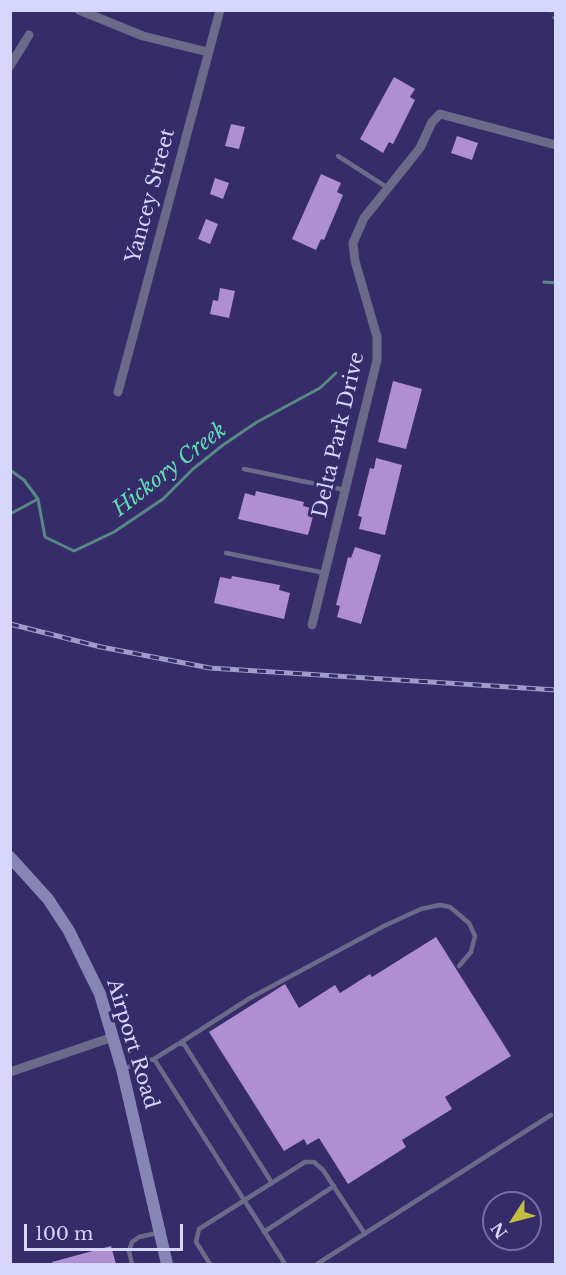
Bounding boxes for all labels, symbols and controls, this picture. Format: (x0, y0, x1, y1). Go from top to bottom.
street label: Yancey Street (122, 126, 180, 266)
street label: Delta Park Drive (308, 350, 370, 520)
water label: Hickory Creek (108, 418, 232, 522)
street label: Airport Road (101, 976, 163, 1112)
north arrow (482, 1191, 542, 1251)
scale bar (27, 1212, 186, 1250)
text: N (487, 1218, 512, 1242)
text: 100 m (35, 1223, 93, 1245)

